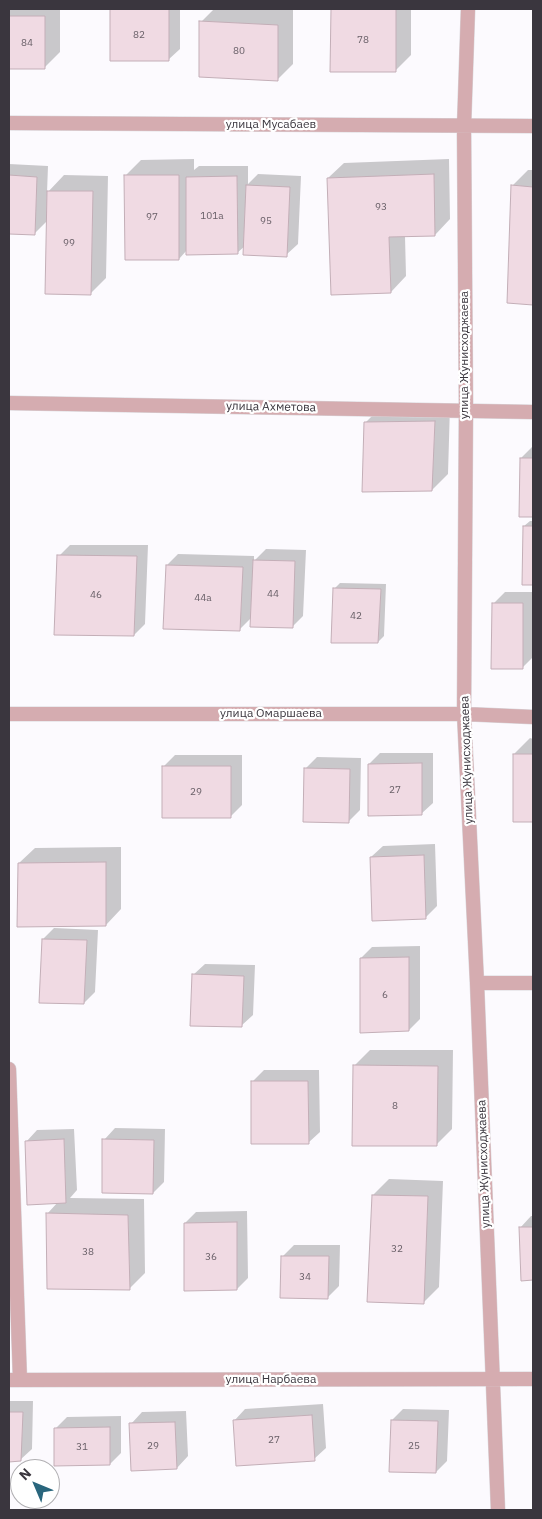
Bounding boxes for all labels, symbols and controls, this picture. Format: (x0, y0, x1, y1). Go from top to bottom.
house number: 82 (133, 29, 145, 41)
house number: 78 (357, 34, 369, 46)
house number: 84 (21, 37, 33, 49)
house number: 80 (233, 45, 245, 57)
street label: улица Мусабаев (226, 118, 316, 132)
house number: 93 (375, 201, 387, 213)
house number: 101а (200, 210, 224, 222)
house number: 97 (146, 211, 158, 223)
house number: 95 (260, 215, 272, 227)
house number: 99 (63, 237, 75, 249)
street label: улица Жунисходжаева (458, 291, 472, 419)
street label: улица Ахметова (226, 399, 316, 415)
house number: 44 (267, 588, 279, 600)
house number: 46 (90, 589, 102, 601)
house number: 44а (194, 592, 212, 604)
house number: 42 (350, 610, 362, 622)
street label: улица Жунисходжаева (458, 696, 476, 824)
street label: улица Омаршаева (220, 707, 322, 721)
house number: 27 (389, 784, 401, 796)
house number: 29 (190, 786, 202, 798)
house number: 6 (382, 989, 388, 1001)
house number: 8 (392, 1100, 398, 1112)
street label: улица Жунисходжаева (475, 1100, 493, 1228)
house number: 32 (391, 1243, 403, 1255)
house number: 38 (82, 1246, 94, 1258)
house number: 36 (205, 1251, 217, 1263)
house number: 34 (299, 1271, 311, 1283)
street label: улица Нарбаева (226, 1373, 316, 1387)
house number: 27 (268, 1434, 280, 1446)
house number: 29 (147, 1440, 159, 1452)
house number: 25 (408, 1440, 420, 1452)
house number: 31 (76, 1441, 88, 1453)
north arrow (10, 1459, 60, 1509)
text: N (15, 1464, 35, 1484)

